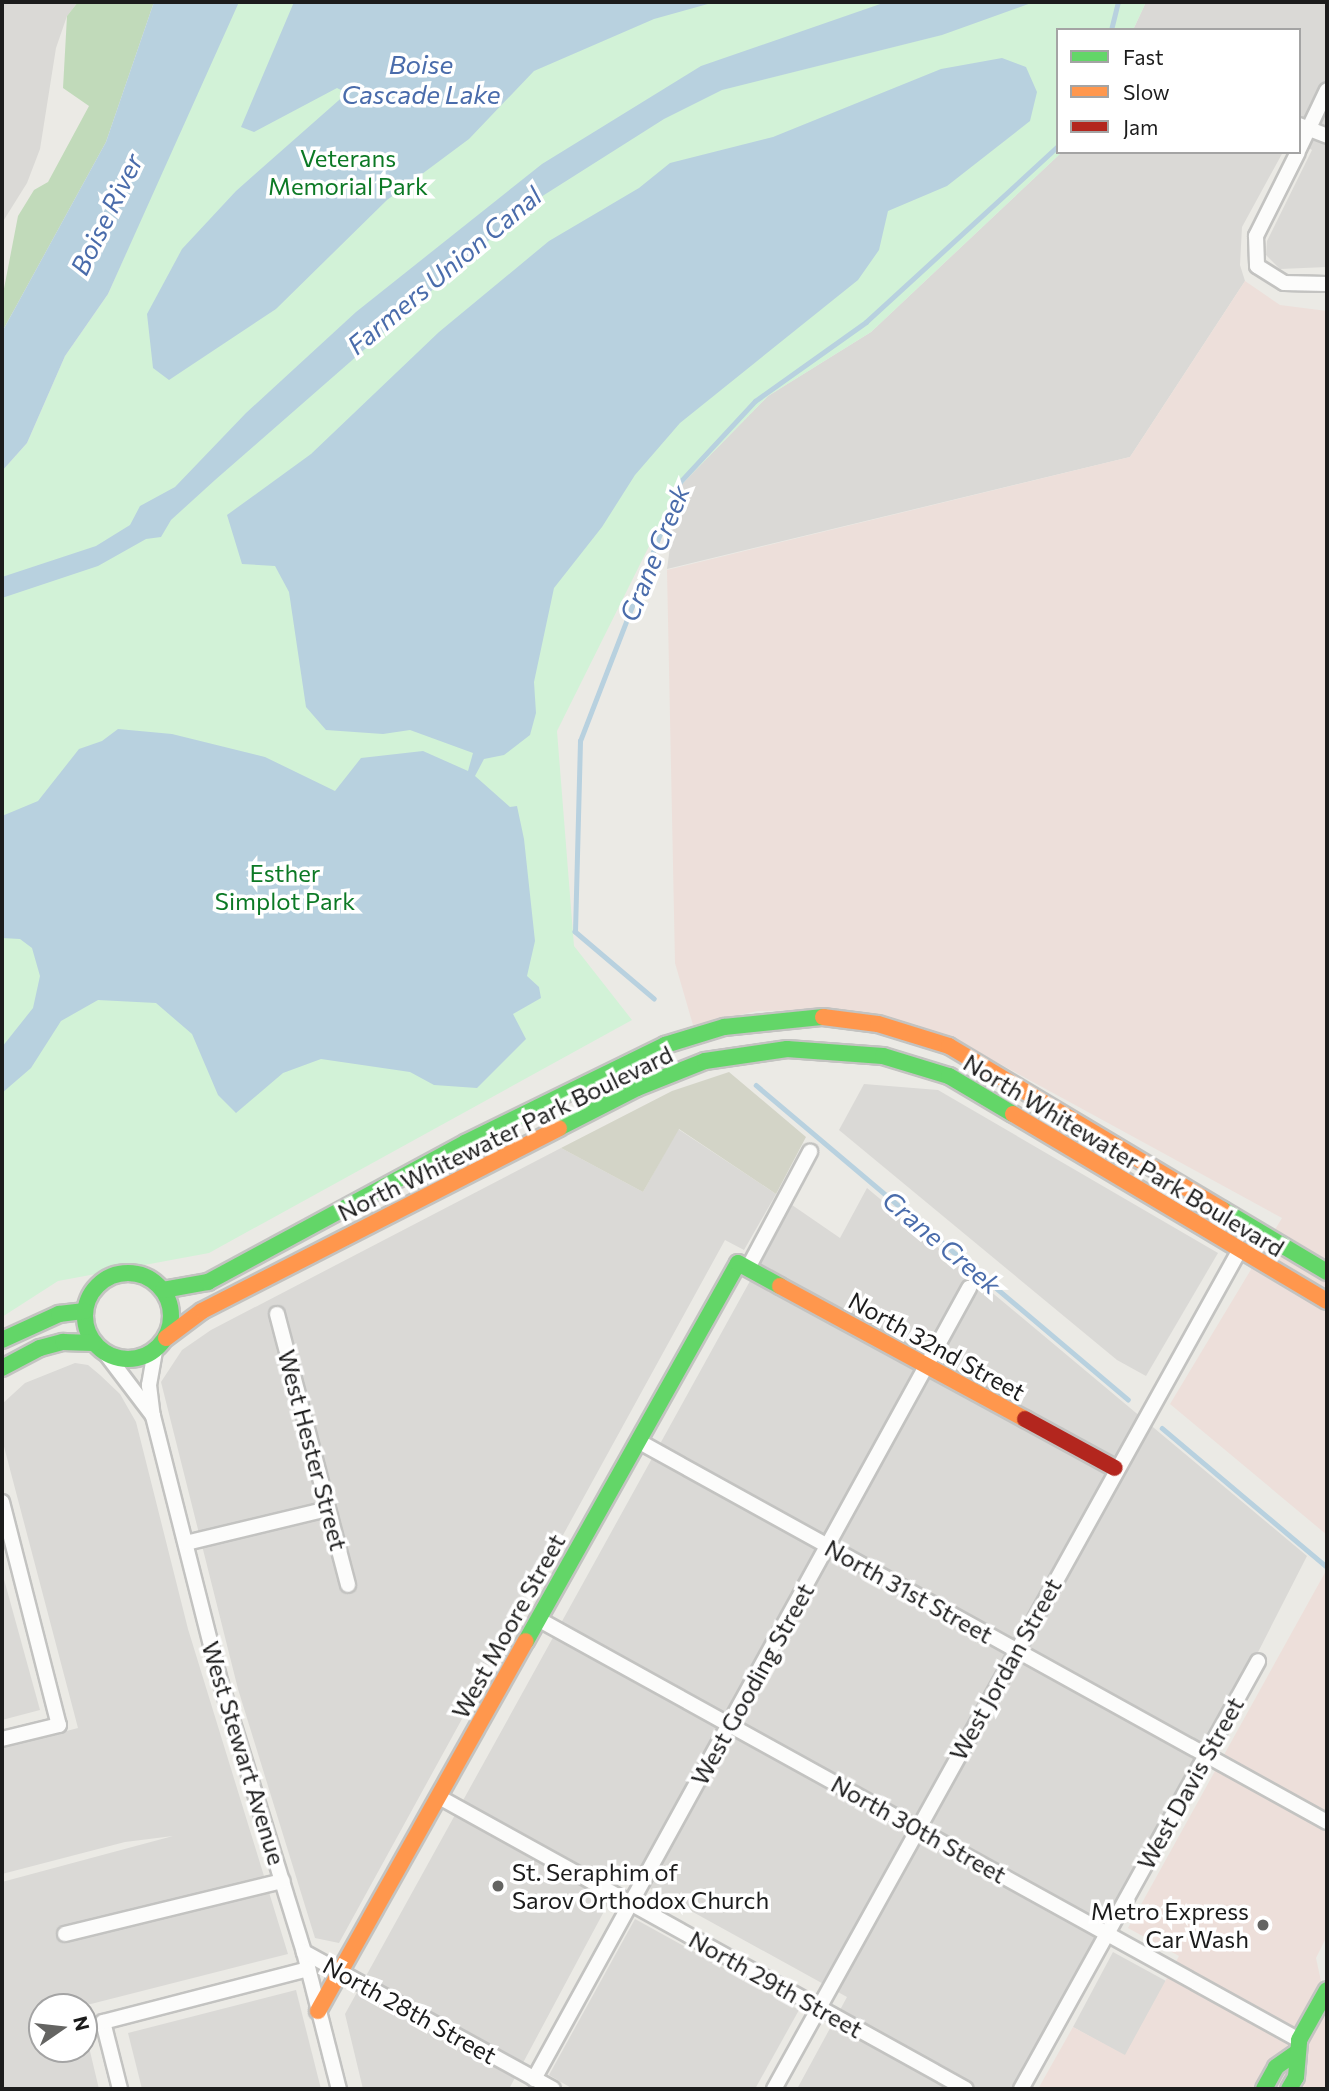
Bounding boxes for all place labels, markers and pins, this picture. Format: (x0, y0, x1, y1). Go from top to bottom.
place label: St. Seraphim of Sarov Orthodox Church (512, 1858, 769, 1914)
marker: St. Seraphim of Sarov Orthodox Church (490, 1878, 506, 1894)
place label: Metro Express Car Wash (1091, 1897, 1249, 1953)
marker: Metro Express Car Wash (1255, 1917, 1271, 1933)

